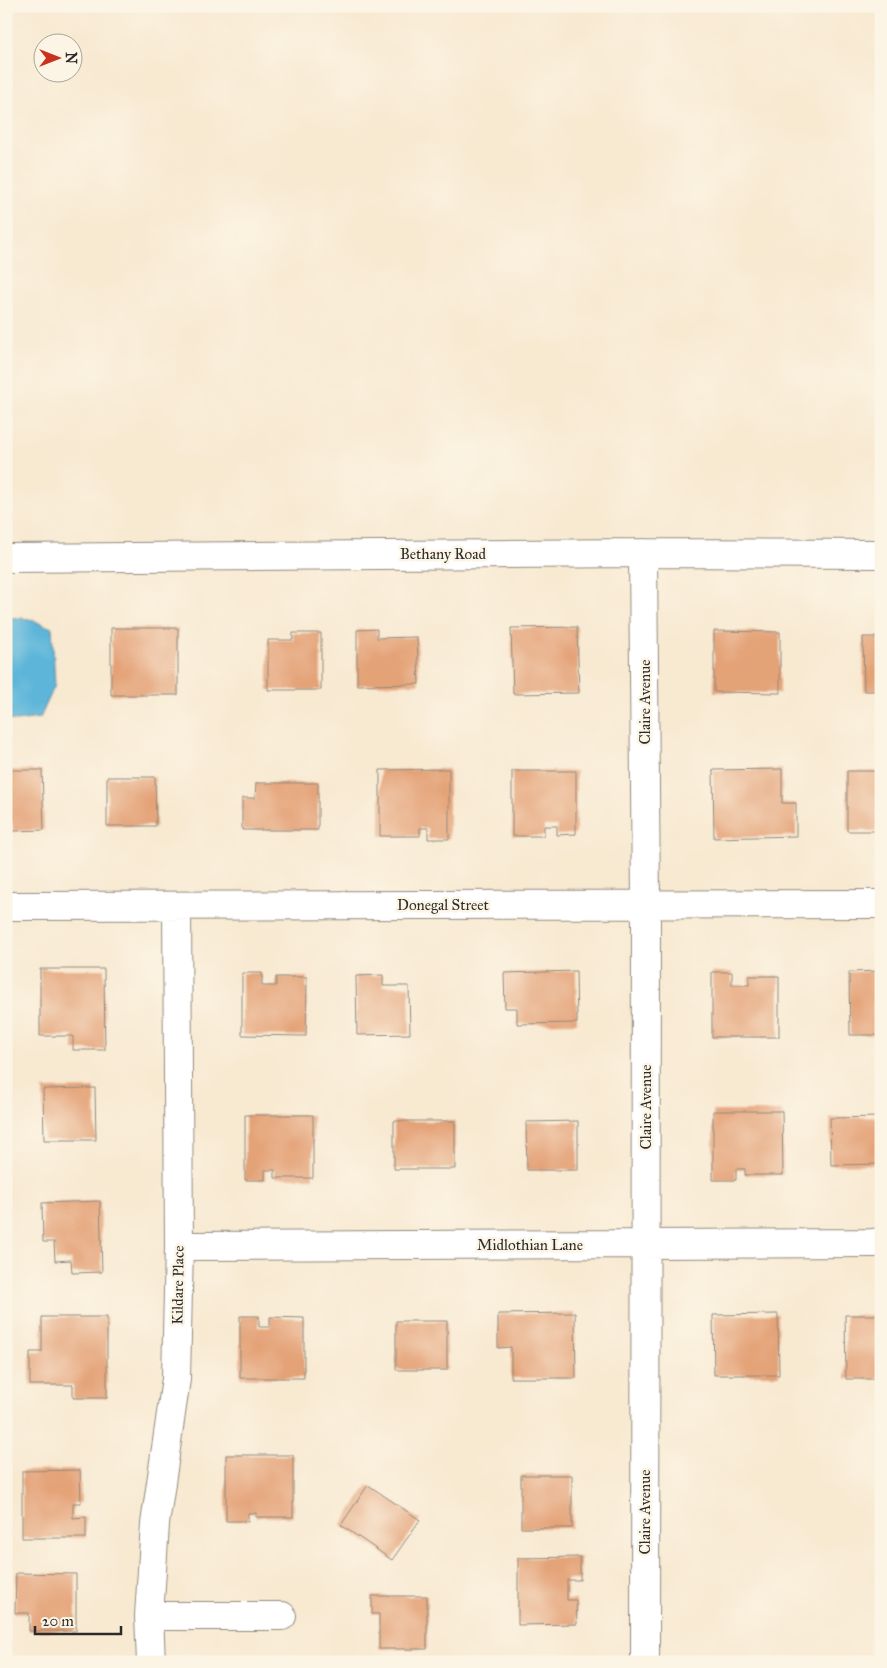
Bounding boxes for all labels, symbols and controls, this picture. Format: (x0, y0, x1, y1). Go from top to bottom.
north arrow (32, 32, 82, 82)
text: N (62, 52, 79, 64)
street label: Bethany Road (400, 545, 487, 563)
street label: Claire Avenue (636, 660, 654, 744)
street label: Donegal Street (397, 896, 490, 914)
street label: Claire Avenue (637, 1065, 655, 1149)
street label: Midlothian Lane (477, 1236, 583, 1254)
street label: Kildare Place (168, 1245, 188, 1325)
street label: Claire Avenue (636, 1470, 654, 1554)
scale bar (35, 1603, 121, 1635)
text: 20 m (42, 1612, 74, 1630)

